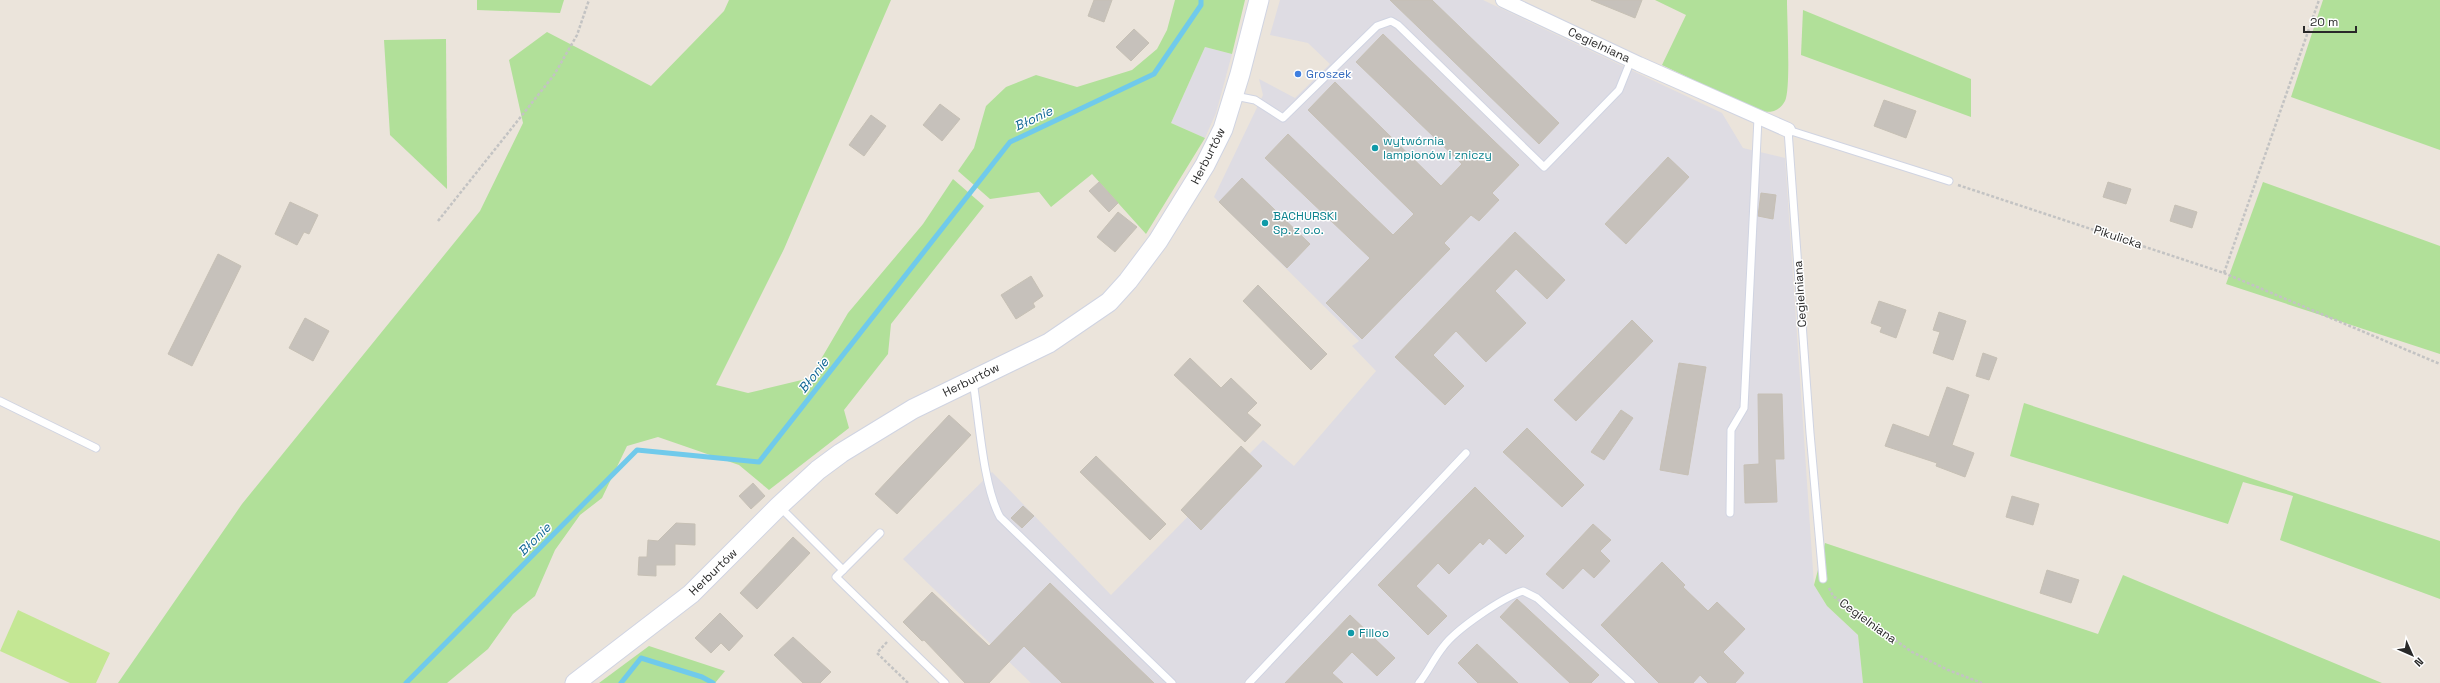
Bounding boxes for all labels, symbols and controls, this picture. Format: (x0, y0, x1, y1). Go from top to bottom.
scale bar (2304, 8, 2356, 34)
text: 20 m (2310, 14, 2338, 30)
street label: Cegielniana (1565, 24, 1633, 66)
place label: Groszek (1306, 66, 1352, 82)
marker: Groszek (1293, 69, 1303, 79)
water label: Błonie (1011, 102, 1056, 135)
street label: Herburtów (1187, 125, 1229, 187)
place label: wytwórnia lampionów i zniczy (1383, 133, 1492, 163)
marker: wytwórnia lampionów i zniczy (1370, 143, 1380, 153)
place label: BACHURSKI Sp. z o.o. (1273, 208, 1337, 238)
marker: BACHURSKI Sp. z o.o. (1260, 218, 1270, 228)
street label: Pikulicka (2092, 222, 2144, 252)
street label: Cegielniana (1790, 260, 1810, 328)
water label: Błonie (794, 353, 833, 396)
street label: Herburtów (940, 359, 1002, 401)
water label: Błonie (514, 518, 556, 560)
street label: Herburtów (685, 545, 741, 599)
street label: Cegielniana (1836, 595, 1900, 647)
place label: Filloo (1359, 625, 1389, 641)
marker: Filloo (1346, 628, 1356, 638)
north arrow (2392, 635, 2432, 675)
text: N (2412, 655, 2427, 670)

